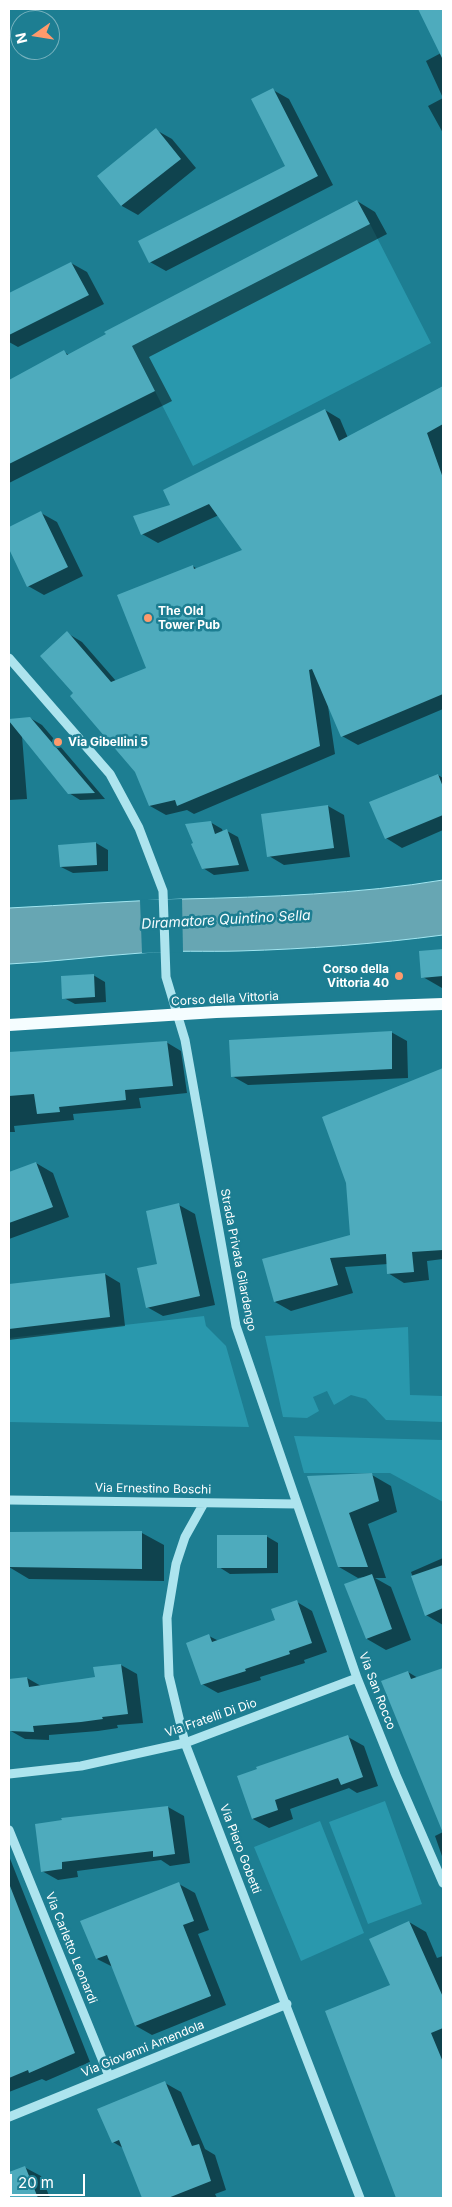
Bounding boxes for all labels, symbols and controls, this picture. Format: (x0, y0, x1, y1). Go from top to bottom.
north arrow (10, 10, 60, 60)
text: N (11, 31, 30, 45)
place label: The Old Tower Pub (158, 604, 220, 632)
marker: The Old Tower Pub (142, 612, 154, 624)
place label: Via Gibellini 5 (68, 735, 148, 749)
marker: Via Gibellini 5 (52, 736, 64, 748)
water label: Diramatore Quintino Sella (141, 907, 311, 933)
place label: Corso della Vittoria 40 (323, 962, 389, 990)
marker: Corso della Vittoria 40 (393, 970, 405, 982)
street label: Corso della Vittoria (171, 989, 279, 1009)
street label: Strada Privata Gilardengo (217, 1187, 259, 1333)
street label: Via Ernestino Boschi (95, 1481, 211, 1497)
street label: Via San Rocco (356, 1650, 398, 1732)
street label: Via Fratelli Di Dio (163, 1696, 259, 1740)
street label: Via Piero Gobetti (216, 1802, 264, 1896)
street label: Via Carletto Leonardi (42, 1890, 100, 2006)
street label: Via Giovanni Amendola (80, 2018, 206, 2080)
scale bar (12, 2164, 88, 2196)
text: 20 m (18, 2173, 54, 2192)

